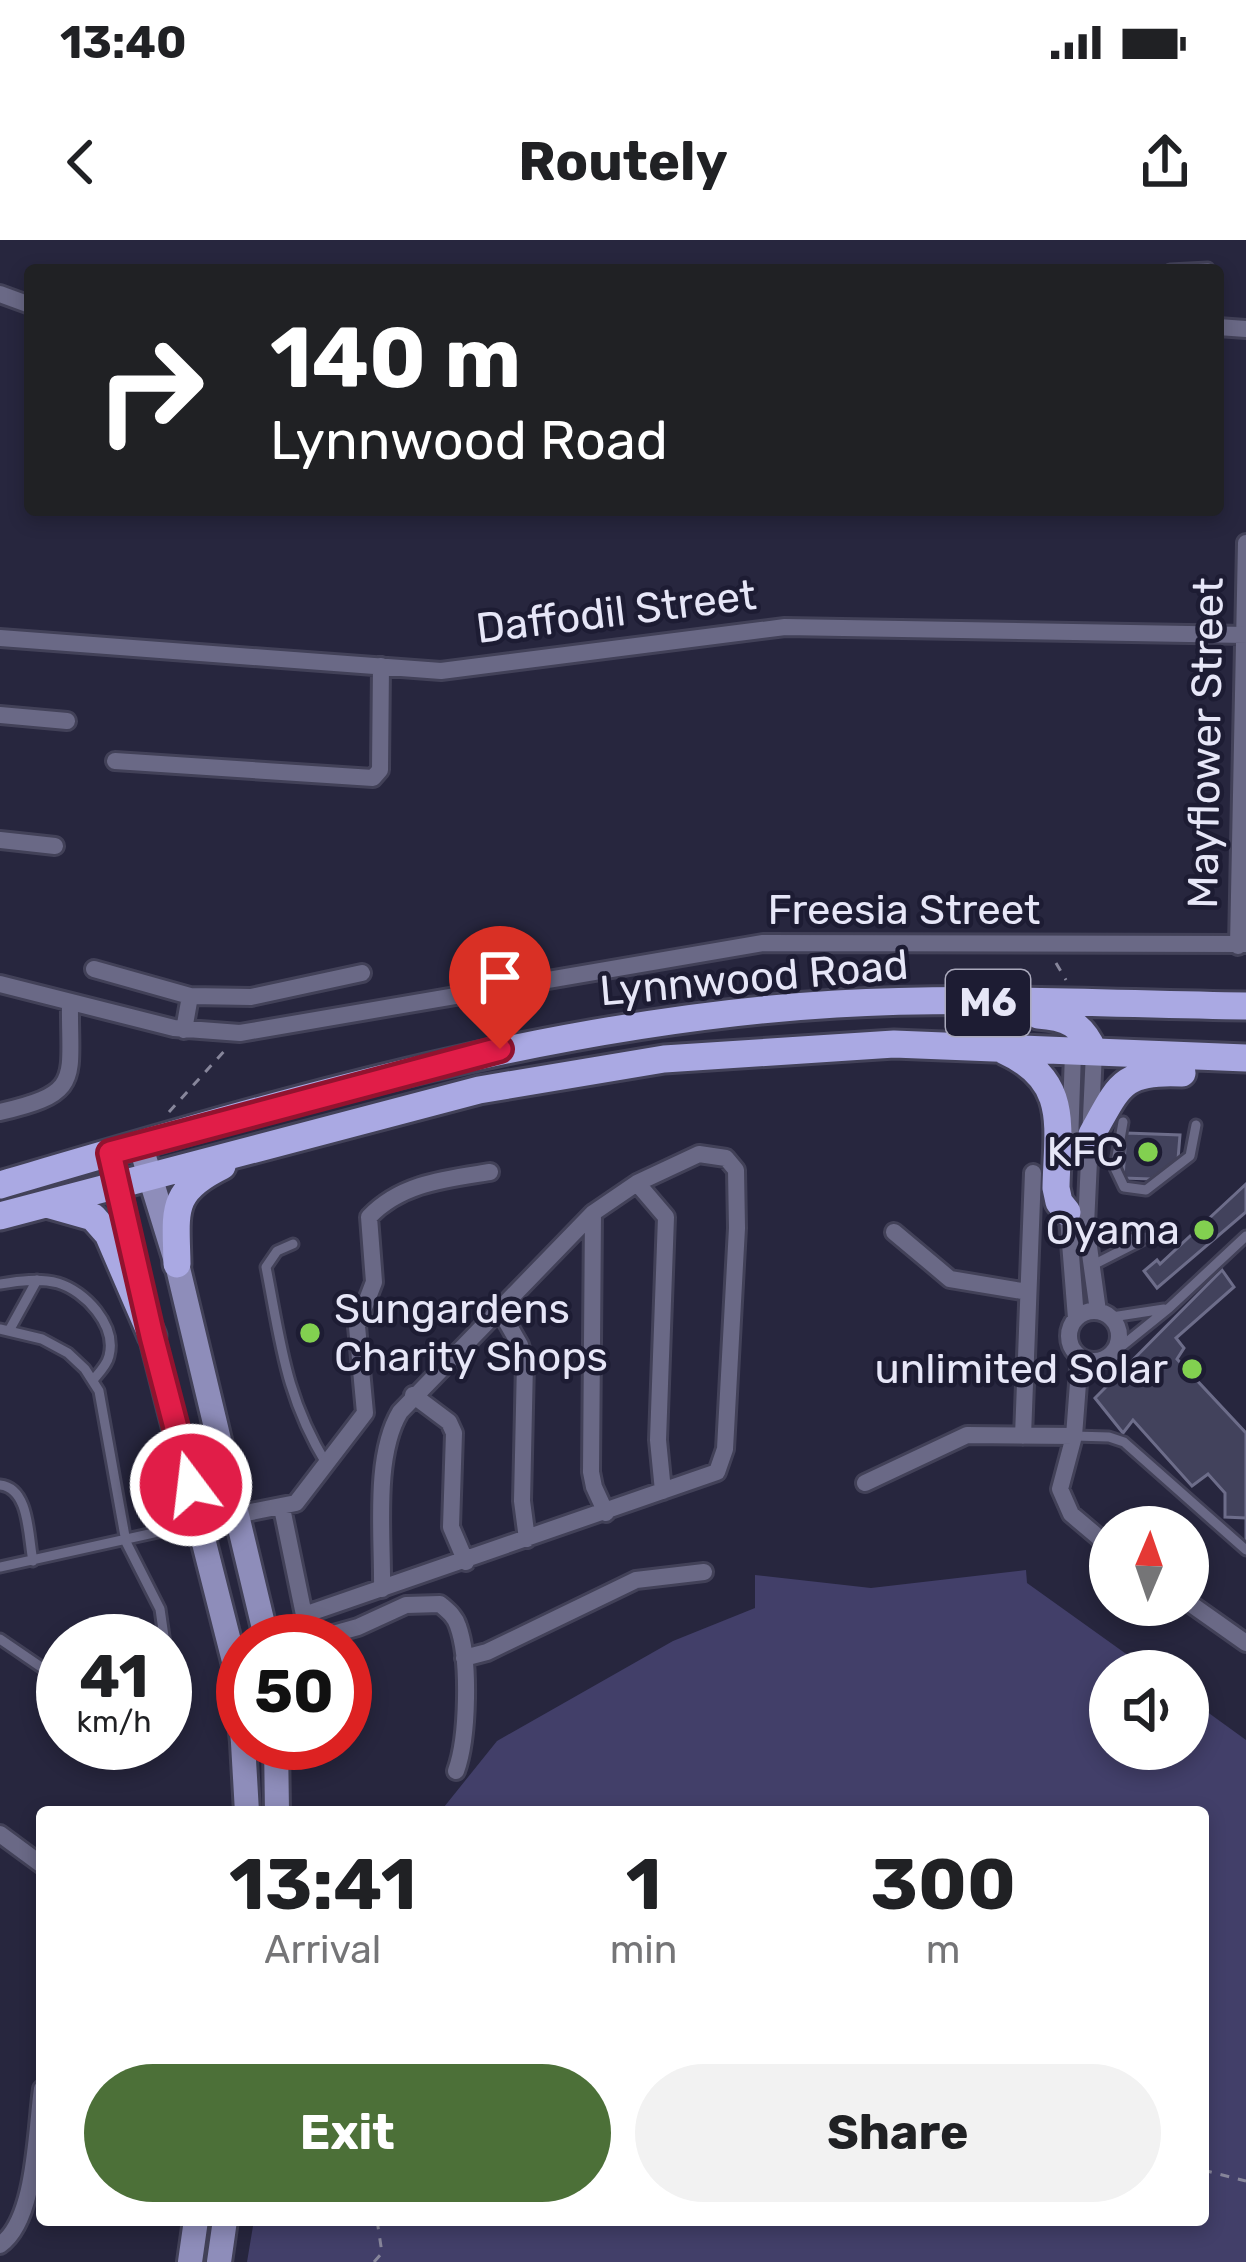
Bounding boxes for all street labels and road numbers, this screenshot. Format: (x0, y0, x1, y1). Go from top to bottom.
street label: Daffodil Street (473, 570, 759, 654)
street label: Mayflower Street (1178, 577, 1234, 909)
street label: Freesia Street (767, 885, 1041, 935)
street label: Lynnwood Road (598, 940, 910, 1016)
road number: M6 (946, 970, 1030, 1036)

